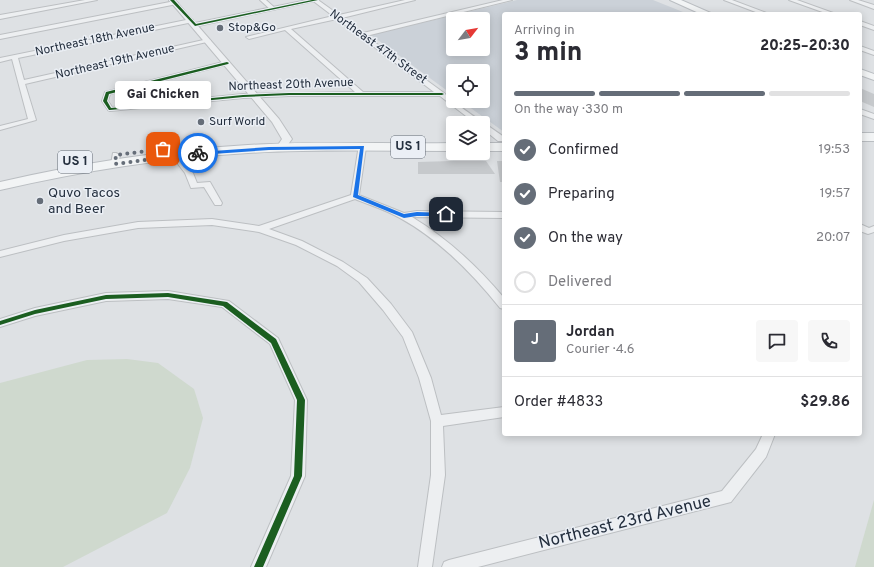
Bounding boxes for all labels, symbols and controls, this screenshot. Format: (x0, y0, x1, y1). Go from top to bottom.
street label: Northeast 47th Street (326, 6, 430, 88)
north arrow (446, 12, 490, 56)
map controls (446, 12, 490, 160)
street label: Northeast 18th Avenue (34, 20, 156, 60)
place label: Stop&Go (228, 20, 276, 36)
marker: Stop&Go (215, 23, 225, 33)
text: Arriving in (514, 23, 575, 39)
text: 3 min (514, 37, 582, 70)
text: 20:25–20:30 (760, 37, 850, 56)
street label: Northeast 19th Avenue (54, 40, 176, 84)
button: locate (446, 64, 490, 108)
street label: Northeast 20th Avenue (228, 75, 354, 95)
callout: Gai Chicken (115, 81, 211, 109)
text: Gai Chicken (127, 87, 199, 103)
text: On the way · 330 m (514, 102, 623, 118)
place label: Surf World (209, 114, 265, 130)
button: layers (446, 116, 490, 160)
marker: Surf World (196, 117, 206, 127)
pin (146, 132, 180, 166)
courier (178, 133, 218, 173)
road number: US 1 (391, 136, 425, 158)
icon: bag (152, 138, 174, 160)
icon: check (514, 139, 536, 161)
text: Confirmed (548, 141, 619, 160)
icon: bike (187, 142, 209, 164)
text: 19:53 (819, 142, 850, 158)
road number: US 1 (58, 151, 92, 173)
icon: check (514, 183, 536, 205)
place label: Quvo Tacos and Beer (48, 185, 120, 218)
text: Preparing (548, 185, 615, 204)
text: 19:57 (820, 186, 850, 202)
marker: Quvo Tacos and Beer (35, 196, 45, 206)
pin (429, 197, 463, 231)
icon: home (435, 203, 457, 225)
icon: check (514, 227, 536, 249)
text: On the way (548, 229, 623, 248)
text: 20:07 (816, 230, 850, 246)
text: Delivered (548, 273, 612, 292)
button: chat (756, 320, 798, 362)
button: phone (808, 320, 850, 362)
text: Jordan (566, 323, 615, 342)
text: J (531, 331, 539, 350)
text: Courier · 4.6 (566, 342, 634, 358)
text: Order #4833 (514, 393, 603, 412)
text: $29.86 (800, 393, 850, 412)
street label: Northeast 23rd Avenue (536, 491, 714, 555)

